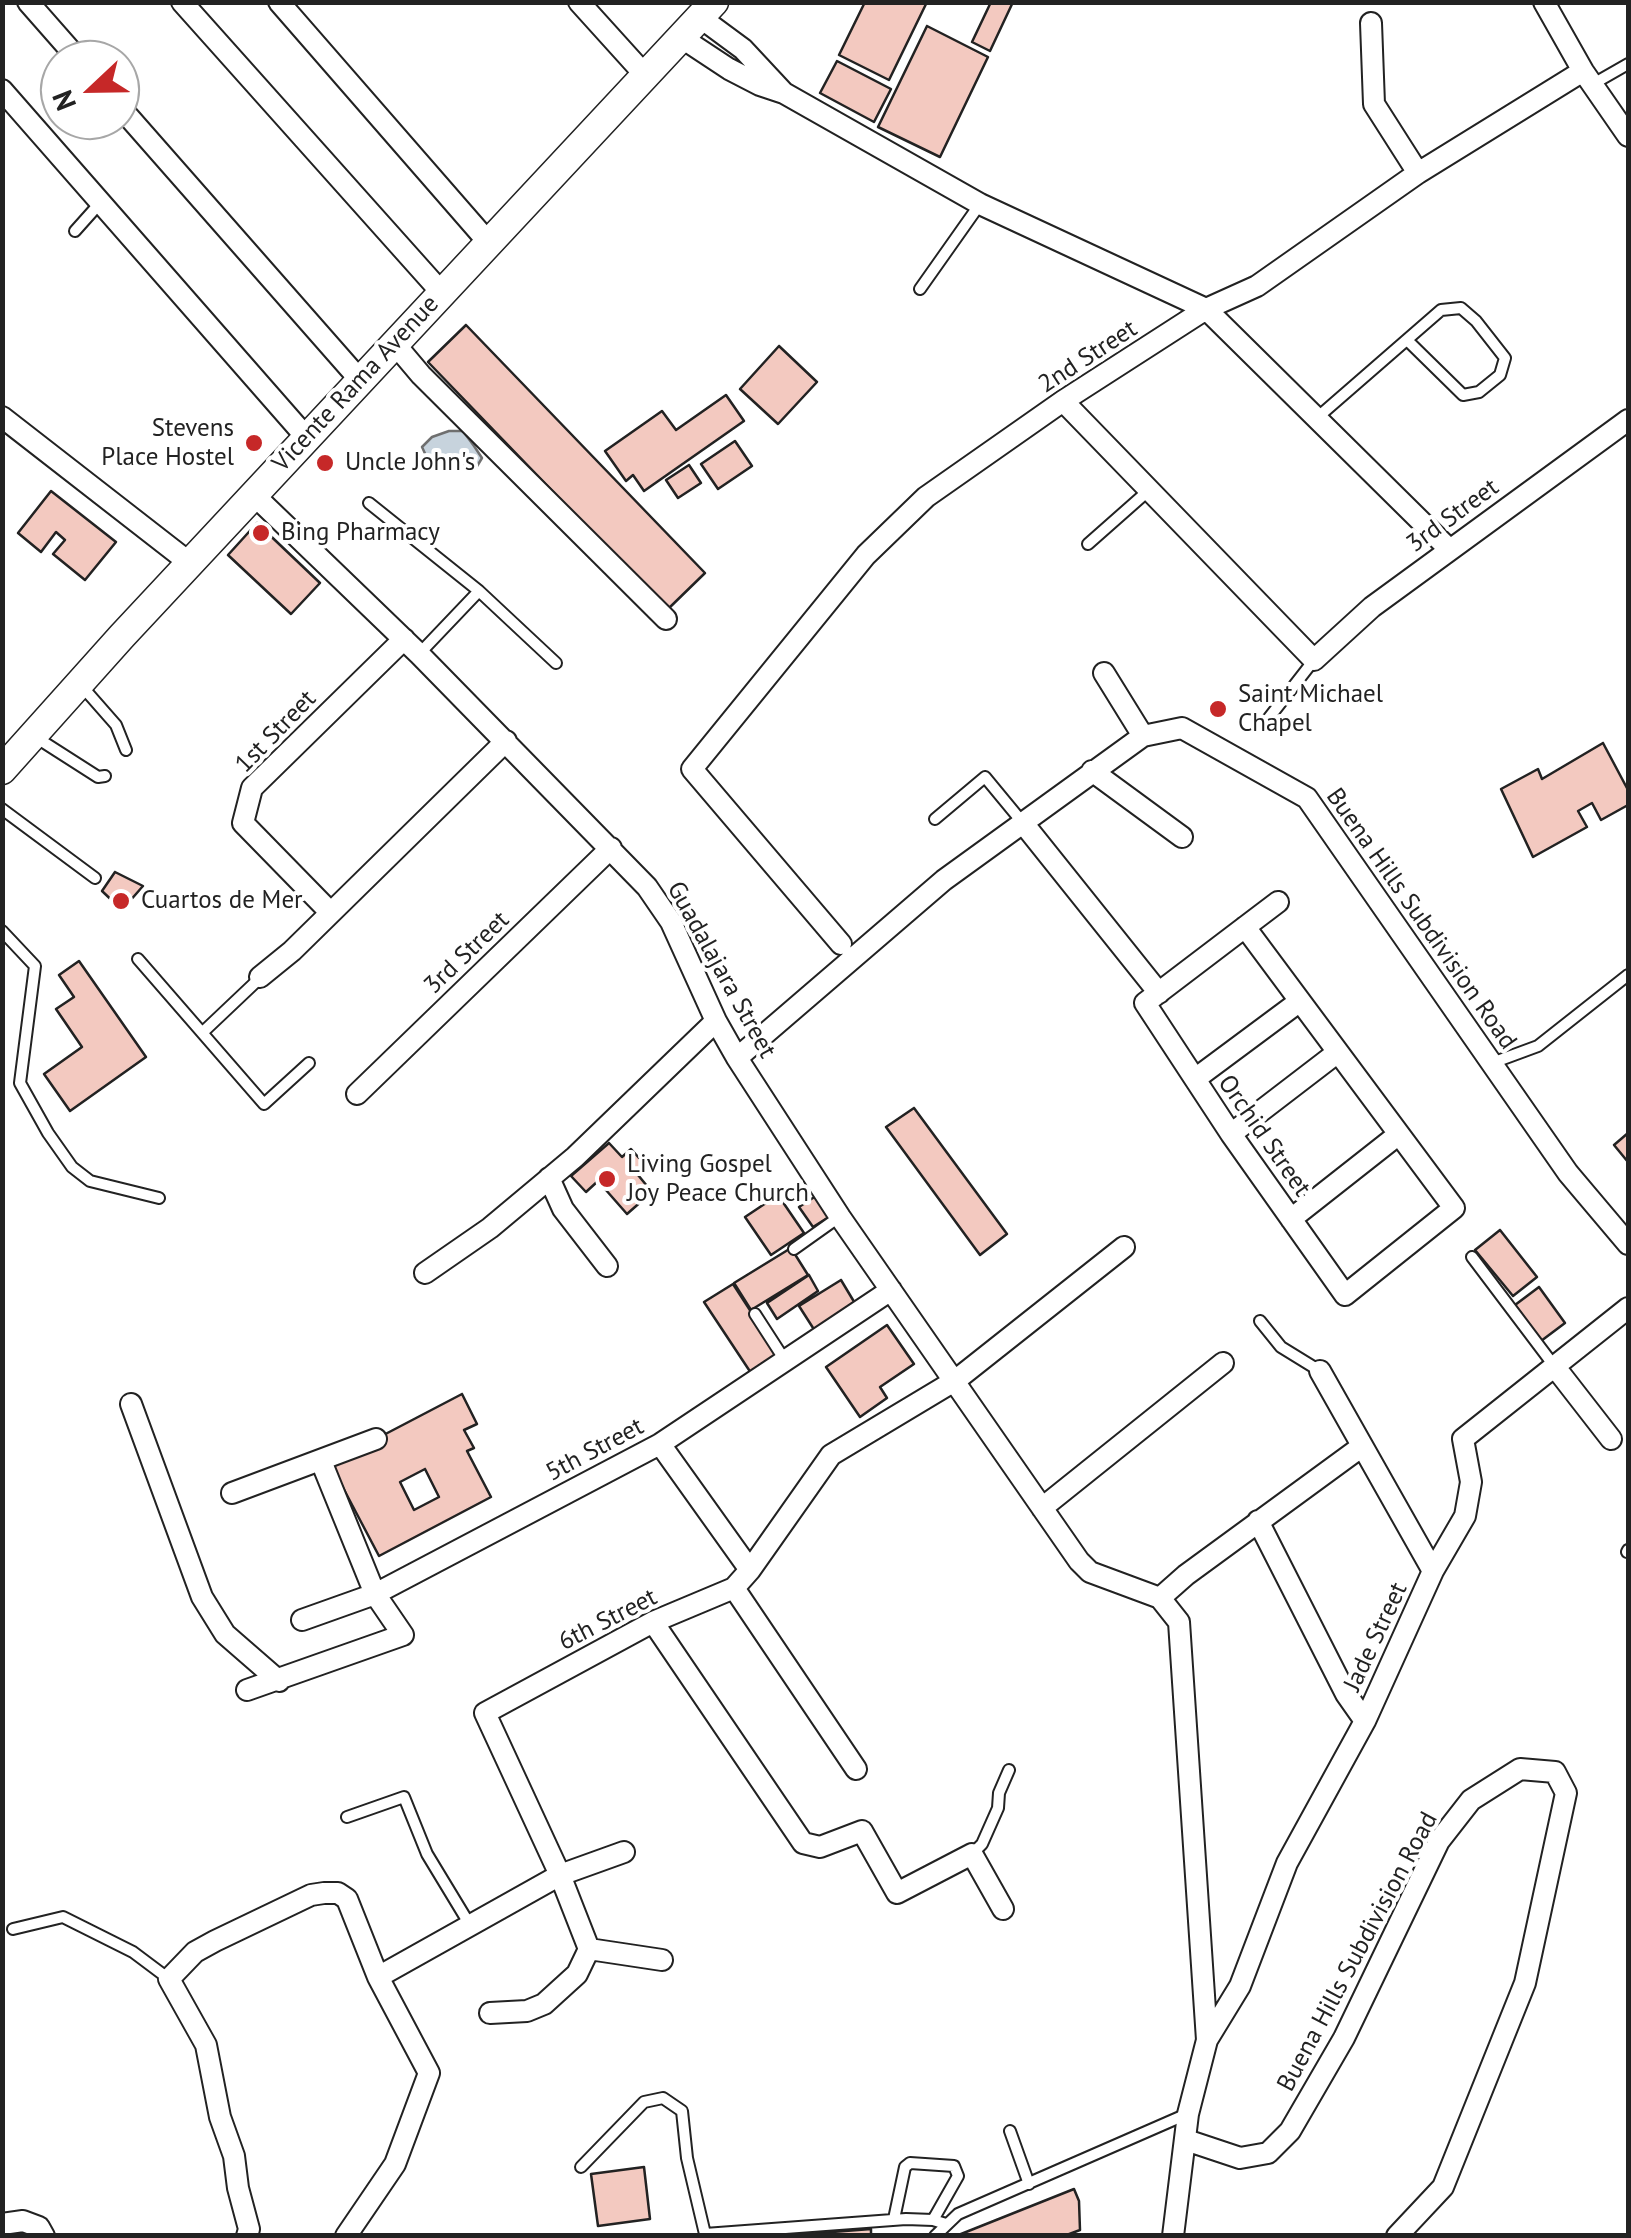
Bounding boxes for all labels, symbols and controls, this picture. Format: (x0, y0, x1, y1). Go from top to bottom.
north arrow (40, 40, 140, 140)
text: N (43, 85, 84, 116)
street label: Vicente Rama Avenue (267, 290, 445, 478)
street label: 2nd Street (1033, 314, 1143, 400)
place label: Stevens Place Hostel (101, 414, 234, 473)
marker: Stevens Place Hostel (243, 432, 265, 454)
place label: Uncle John's (345, 448, 475, 478)
marker: Uncle John's (314, 452, 336, 474)
street label: 3rd Street (1401, 473, 1505, 559)
place label: Bing Pharmacy (281, 518, 440, 548)
marker: Bing Pharmacy (250, 522, 272, 544)
place label: Saint Michael Chapel (1238, 680, 1383, 739)
street label: 1st Street (229, 684, 323, 780)
marker: Saint Michael Chapel (1207, 698, 1229, 720)
street label: Buena Hills Subdivision Road (1319, 783, 1523, 1055)
street label: Guadalajara Street (660, 876, 782, 1064)
place label: Cuartos de Mer (141, 886, 303, 916)
marker: Cuartos de Mer (110, 890, 132, 912)
street label: 3rd Street (418, 905, 516, 1001)
street label: Orchid Street (1211, 1070, 1317, 1202)
place label: Living Gospel Joy Peace Church (627, 1150, 809, 1209)
marker: Living Gospel Joy Peace Church (596, 1168, 618, 1190)
street label: 5th Street (541, 1412, 649, 1488)
street label: Jade Street (1338, 1578, 1414, 1696)
street label: 6th Street (554, 1583, 662, 1657)
street label: Buena Hills Subdivision Road (1272, 1807, 1444, 2097)

